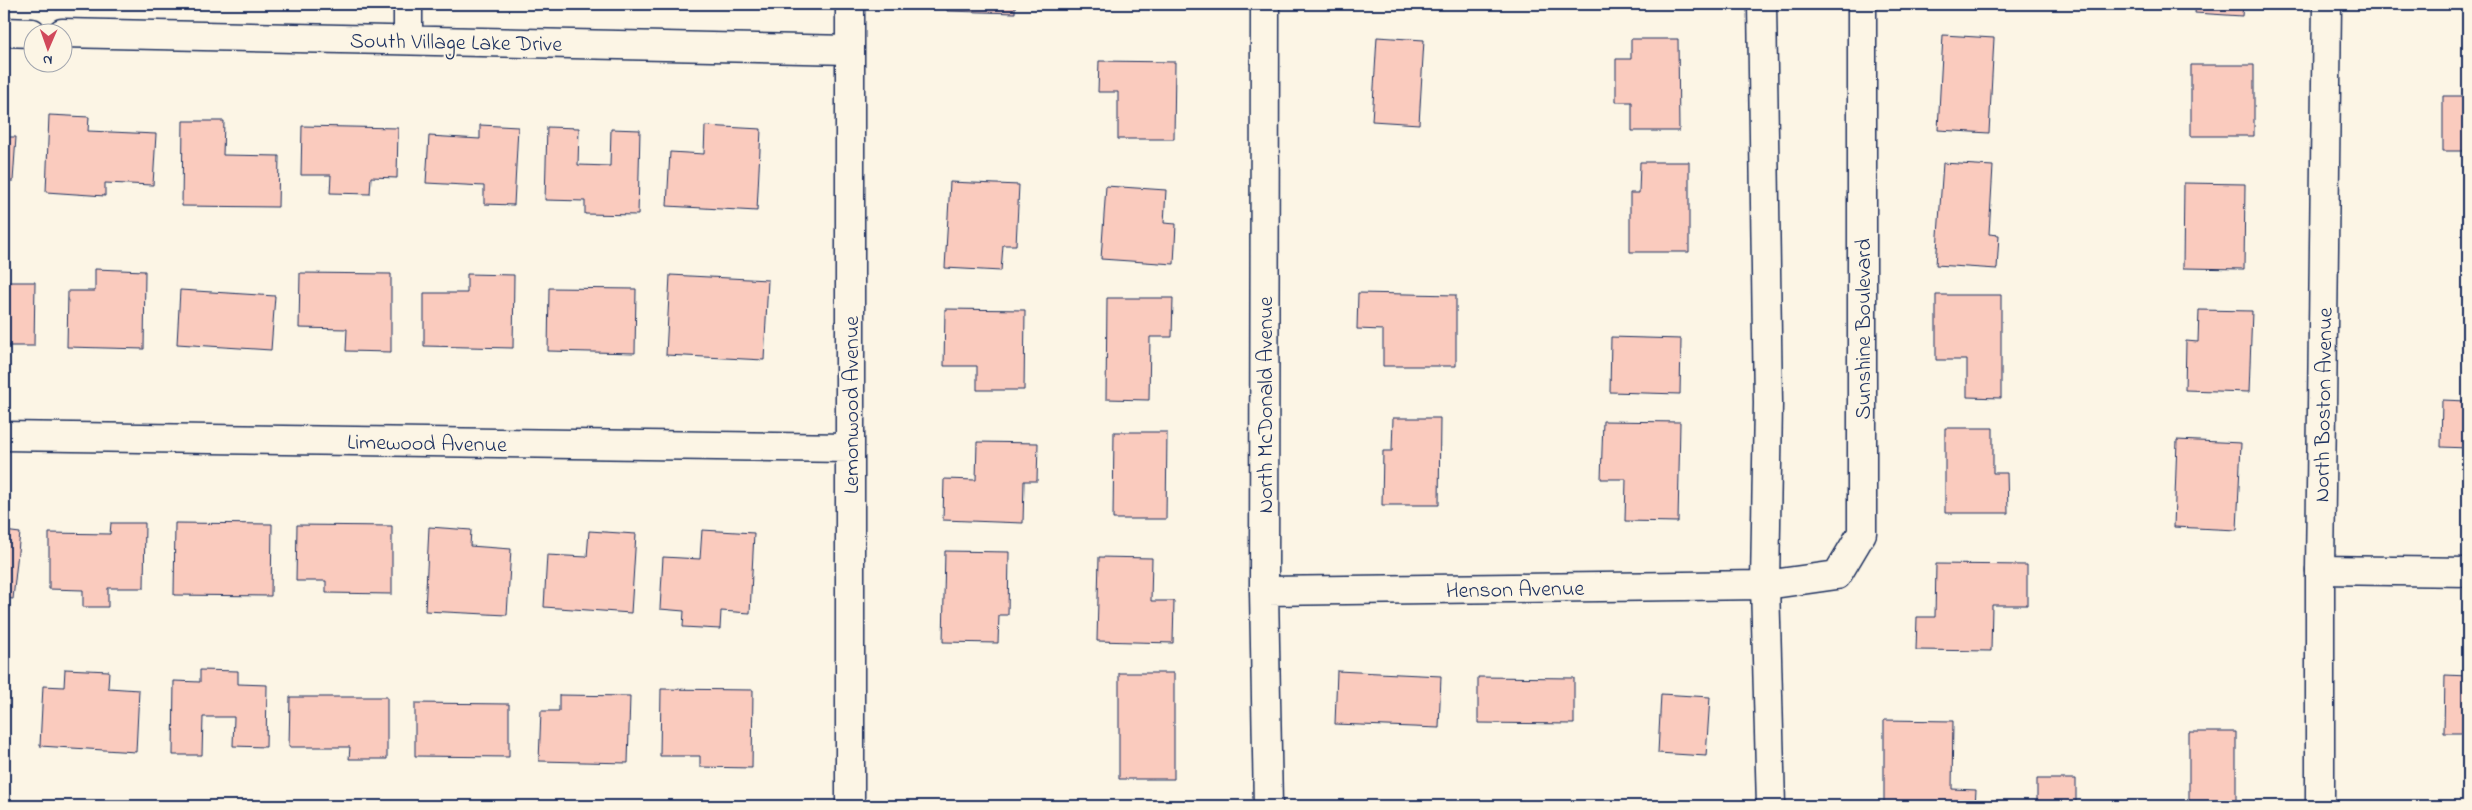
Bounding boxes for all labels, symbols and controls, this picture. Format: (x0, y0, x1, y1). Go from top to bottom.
north arrow (22, 22, 72, 72)
street label: South Village Lake Drive (350, 26, 562, 63)
text: N (43, 49, 53, 70)
street label: Sunshine Boulevard (1849, 238, 1881, 420)
street label: North McDonald Avenue (1251, 296, 1283, 514)
street label: North Boston Avenue (2307, 307, 2343, 503)
street label: Lemonwood Avenue (837, 316, 869, 494)
street label: Limewood Avenue (347, 428, 507, 462)
street label: Henson Avenue (1446, 574, 1585, 608)

